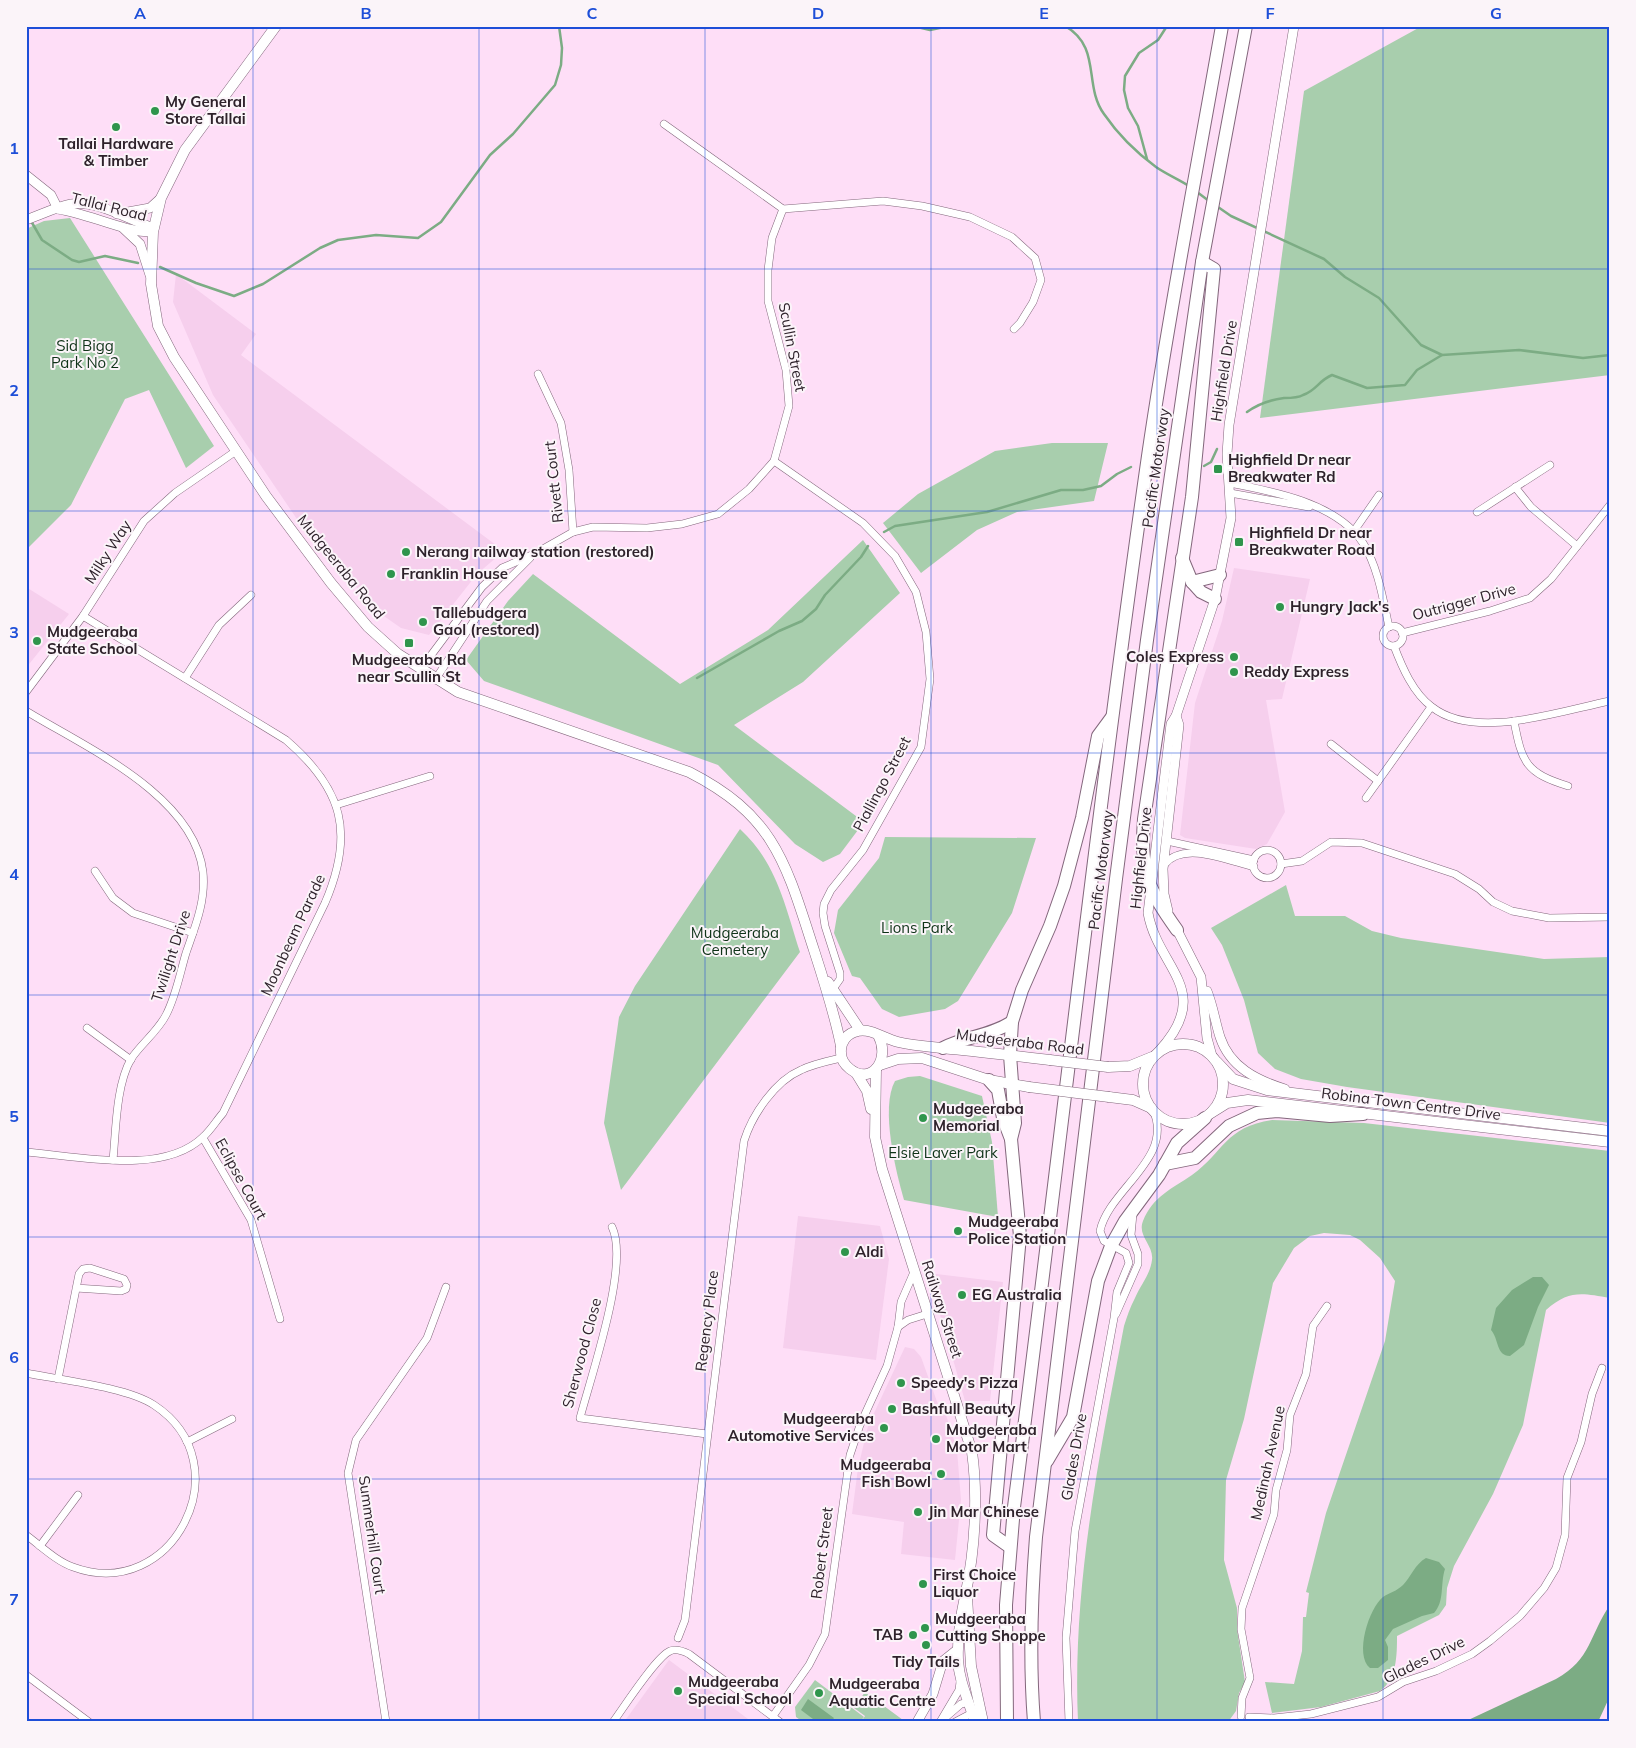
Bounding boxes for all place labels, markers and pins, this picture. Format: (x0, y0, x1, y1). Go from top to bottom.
place label: My General Store Tallai (165, 92, 246, 128)
marker: My General Store Tallai (149, 105, 161, 117)
marker: Tallai Hardware & Timber (110, 121, 122, 133)
place label: Tallai Hardware & Timber (59, 134, 173, 170)
place label: Highfield Dr near Breakwater Rd (1228, 450, 1351, 486)
marker: Highfield Dr near Breakwater Rd (1212, 463, 1224, 475)
place label: Highfield Dr near Breakwater Road (1249, 523, 1375, 559)
marker: Highfield Dr near Breakwater Road (1233, 536, 1245, 548)
place label: Nerang railway station (restored) (416, 542, 655, 561)
marker: Nerang railway station (restored) (400, 546, 412, 558)
place label: Franklin House (401, 564, 508, 583)
marker: Franklin House (385, 568, 397, 580)
place label: Hungry Jack's (1290, 597, 1389, 616)
marker: Hungry Jack's (1274, 601, 1286, 613)
place label: Tallebudgera Gaol (restored) (433, 603, 540, 639)
marker: Tallebudgera Gaol (restored) (417, 616, 429, 628)
place label: Mudgeeraba State School (47, 622, 138, 658)
marker: Mudgeeraba State School (31, 635, 43, 647)
marker: Mudgeeraba Rd near Scullin St (403, 637, 415, 649)
place label: Coles Express (1126, 647, 1224, 666)
place label: Mudgeeraba Rd near Scullin St (352, 650, 466, 686)
marker: Coles Express (1228, 651, 1240, 663)
place label: Reddy Express (1244, 662, 1349, 681)
marker: Reddy Express (1228, 666, 1240, 678)
place label: Mudgeeraba Memorial (933, 1099, 1024, 1135)
marker: Mudgeeraba Memorial (917, 1112, 929, 1124)
place label: Mudgeeraba Police Station (968, 1212, 1066, 1248)
marker: Mudgeeraba Police Station (952, 1225, 964, 1237)
place label: Aldi (855, 1242, 883, 1261)
marker: Aldi (839, 1246, 851, 1258)
place label: EG Australia (972, 1285, 1062, 1304)
marker: EG Australia (956, 1289, 968, 1301)
place label: Speedy's Pizza (911, 1373, 1018, 1392)
marker: Speedy's Pizza (895, 1377, 907, 1389)
place label: Bashfull Beauty (902, 1399, 1016, 1418)
marker: Bashfull Beauty (886, 1403, 898, 1415)
place label: Mudgeeraba Automotive Services (728, 1409, 874, 1445)
place label: Mudgeeraba Motor Mart (946, 1420, 1037, 1456)
marker: Mudgeeraba Automotive Services (878, 1422, 890, 1434)
marker: Mudgeeraba Motor Mart (930, 1433, 942, 1445)
place label: Mudgeeraba Fish Bowl (840, 1455, 931, 1491)
marker: Mudgeeraba Fish Bowl (935, 1468, 947, 1480)
place label: Jin Mar Chinese (928, 1502, 1039, 1521)
marker: Jin Mar Chinese (912, 1506, 924, 1518)
place label: First Choice Liquor (933, 1565, 1016, 1601)
marker: First Choice Liquor (917, 1578, 929, 1590)
place label: Mudgeeraba Cutting Shoppe (935, 1609, 1046, 1645)
marker: Mudgeeraba Cutting Shoppe (919, 1622, 931, 1634)
place label: TAB (873, 1625, 903, 1644)
marker: TAB (907, 1629, 919, 1641)
marker: Tidy Tails (920, 1639, 932, 1651)
place label: Tidy Tails (892, 1652, 960, 1671)
place label: Mudgeeraba Special School (688, 1672, 792, 1708)
place label: Mudgeeraba Aquatic Centre (829, 1674, 936, 1710)
marker: Mudgeeraba Special School (672, 1685, 684, 1697)
marker: Mudgeeraba Aquatic Centre (813, 1687, 825, 1699)

